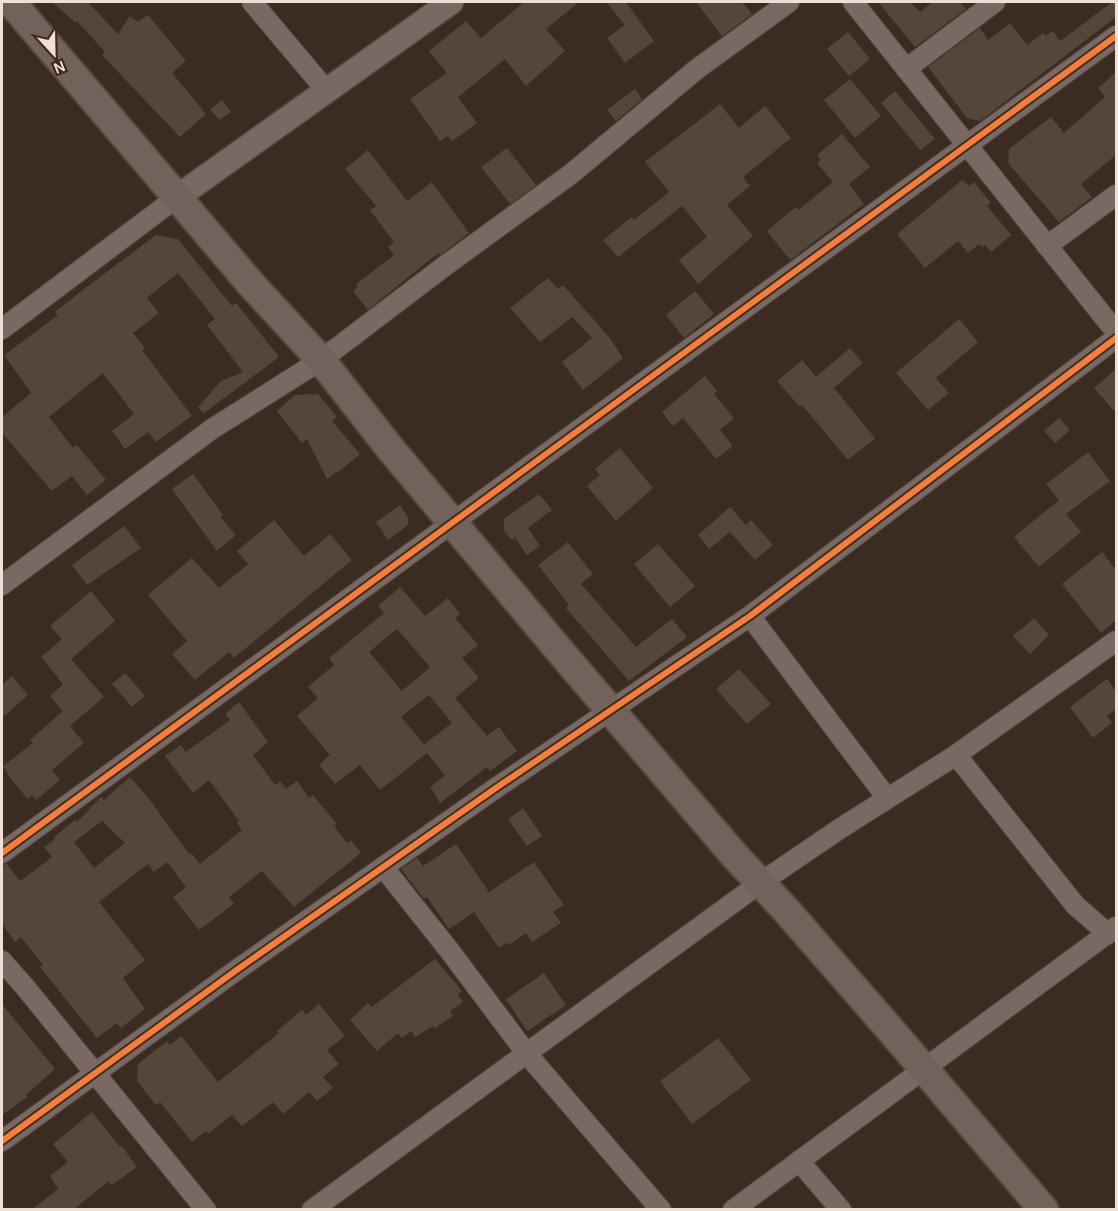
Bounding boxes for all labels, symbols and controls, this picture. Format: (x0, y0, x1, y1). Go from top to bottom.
north arrow (24, 24, 84, 84)
text: N (51, 56, 68, 78)

